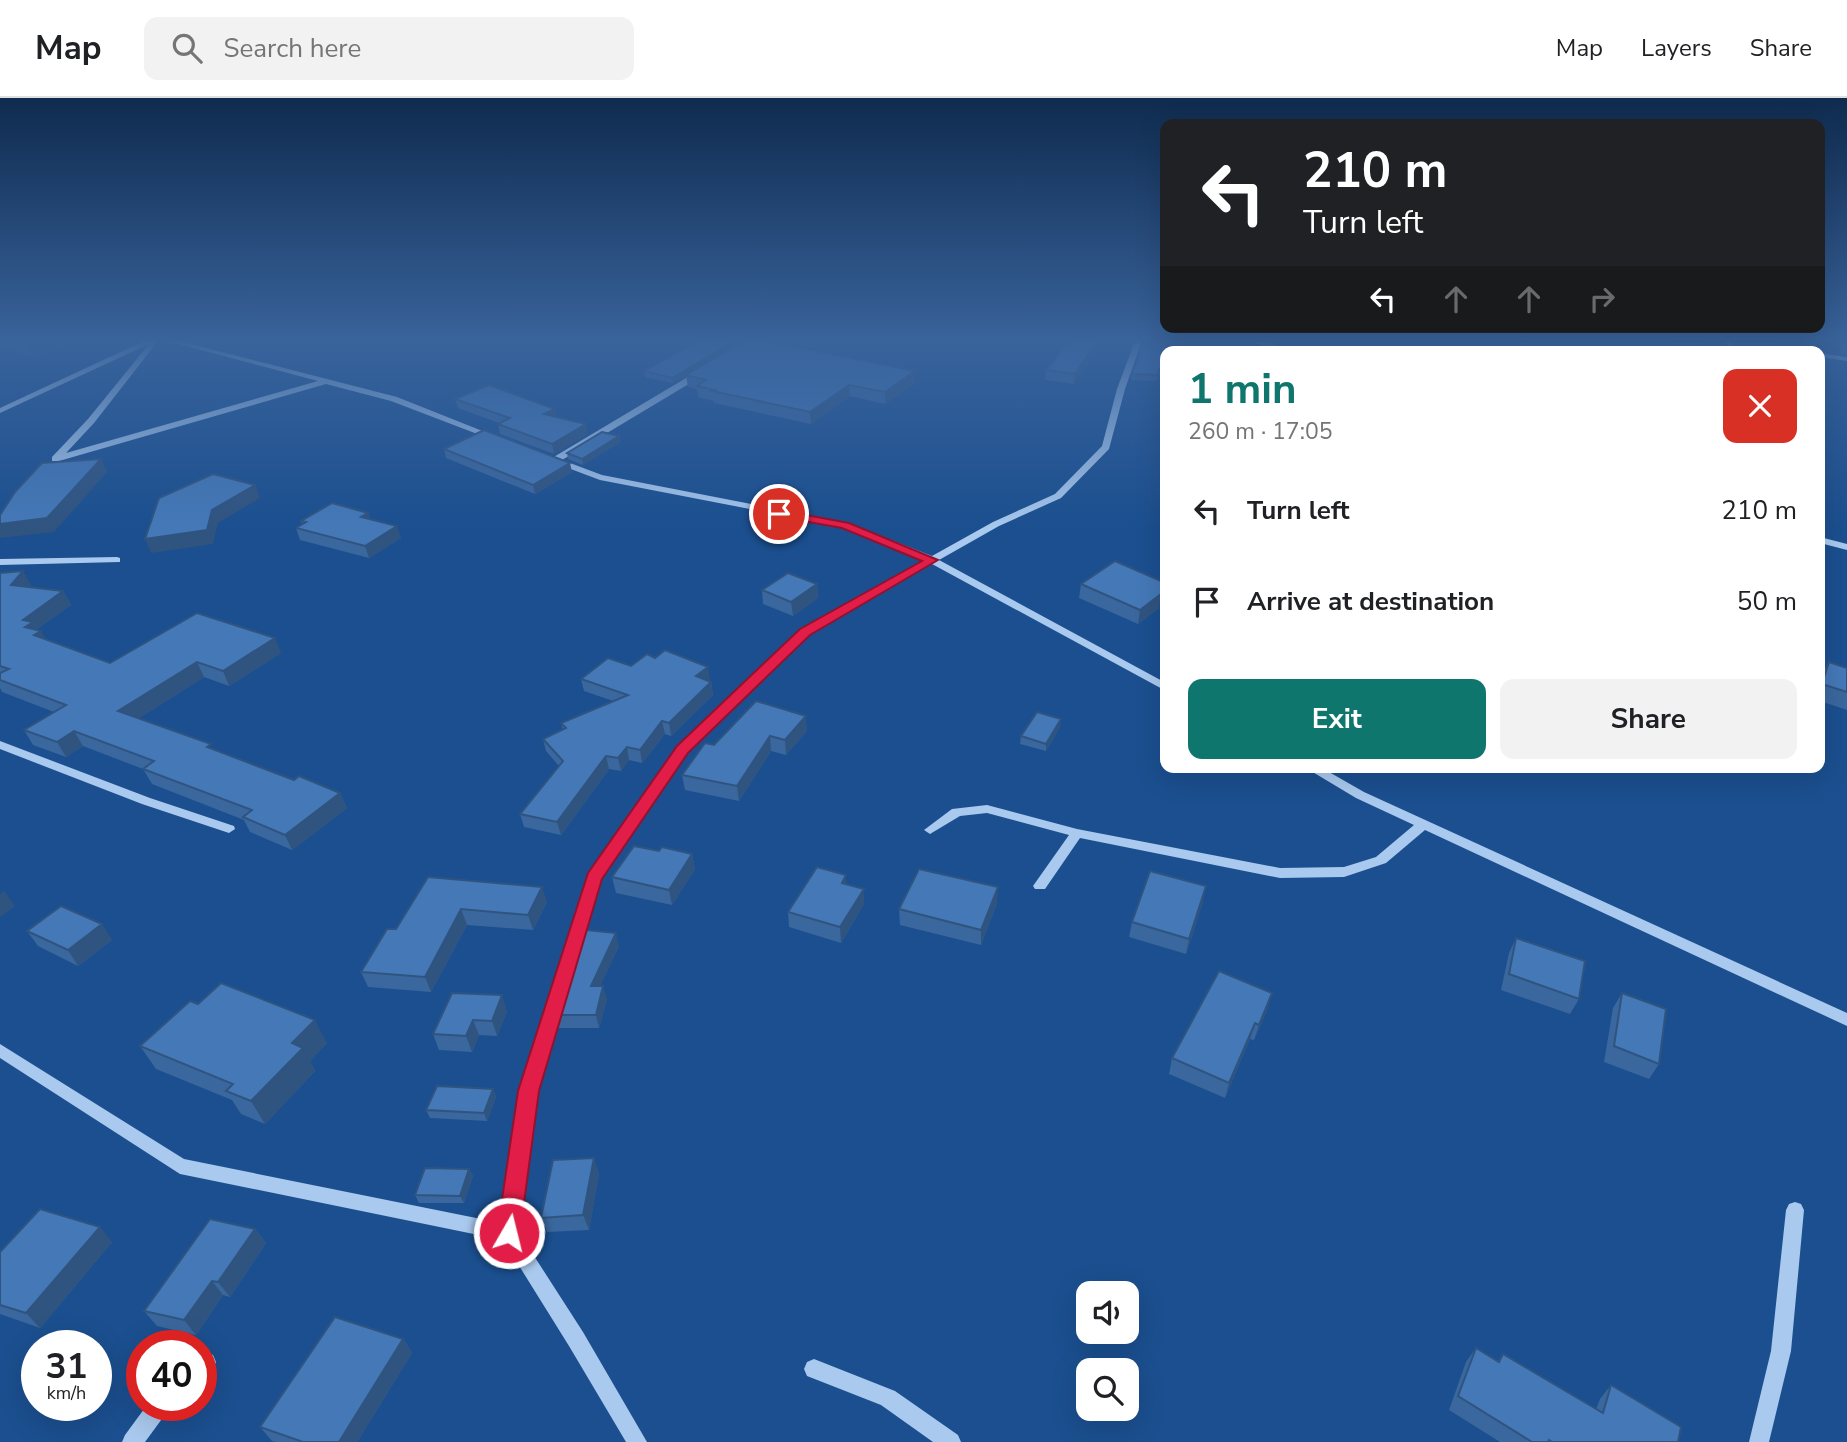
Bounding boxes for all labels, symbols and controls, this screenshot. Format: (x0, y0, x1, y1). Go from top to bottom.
search box (144, 17, 634, 80)
text: Map (35, 26, 102, 71)
icon: search (168, 29, 206, 67)
text: Search here (224, 31, 361, 66)
text: Map (1556, 32, 1603, 64)
text: Layers (1641, 32, 1712, 64)
text: Share (1750, 32, 1812, 64)
text: 210 m (1303, 137, 1447, 204)
icon: left (1188, 147, 1279, 238)
text: Turn left (1303, 201, 1423, 244)
icon: left (1364, 280, 1402, 318)
icon: ahead (1437, 280, 1475, 318)
icon: ahead (1510, 280, 1548, 318)
icon: right (1583, 280, 1621, 318)
text: 1 min (1188, 361, 1297, 418)
button: close (1723, 369, 1797, 443)
text: 260 m · 17:05 (1188, 416, 1333, 447)
pin (749, 484, 809, 544)
icon: left (1188, 492, 1226, 530)
text: Turn left (1247, 493, 1350, 528)
text: 210 m (1721, 493, 1797, 528)
icon: arrive (760, 495, 798, 533)
icon: arrive (1188, 583, 1226, 621)
text: Arrive at destination (1247, 584, 1494, 619)
text: 50 m (1737, 584, 1797, 619)
button: Exit (1188, 679, 1486, 759)
button: Share (1500, 679, 1797, 759)
position arrow (472, 1196, 546, 1270)
map controls (1076, 1281, 1139, 1421)
button: sound (1076, 1281, 1139, 1344)
speed limit sign: 40 (126, 1330, 217, 1421)
text: 31 (45, 1343, 88, 1390)
button: search (1076, 1358, 1139, 1421)
text: km/h (47, 1381, 86, 1405)

